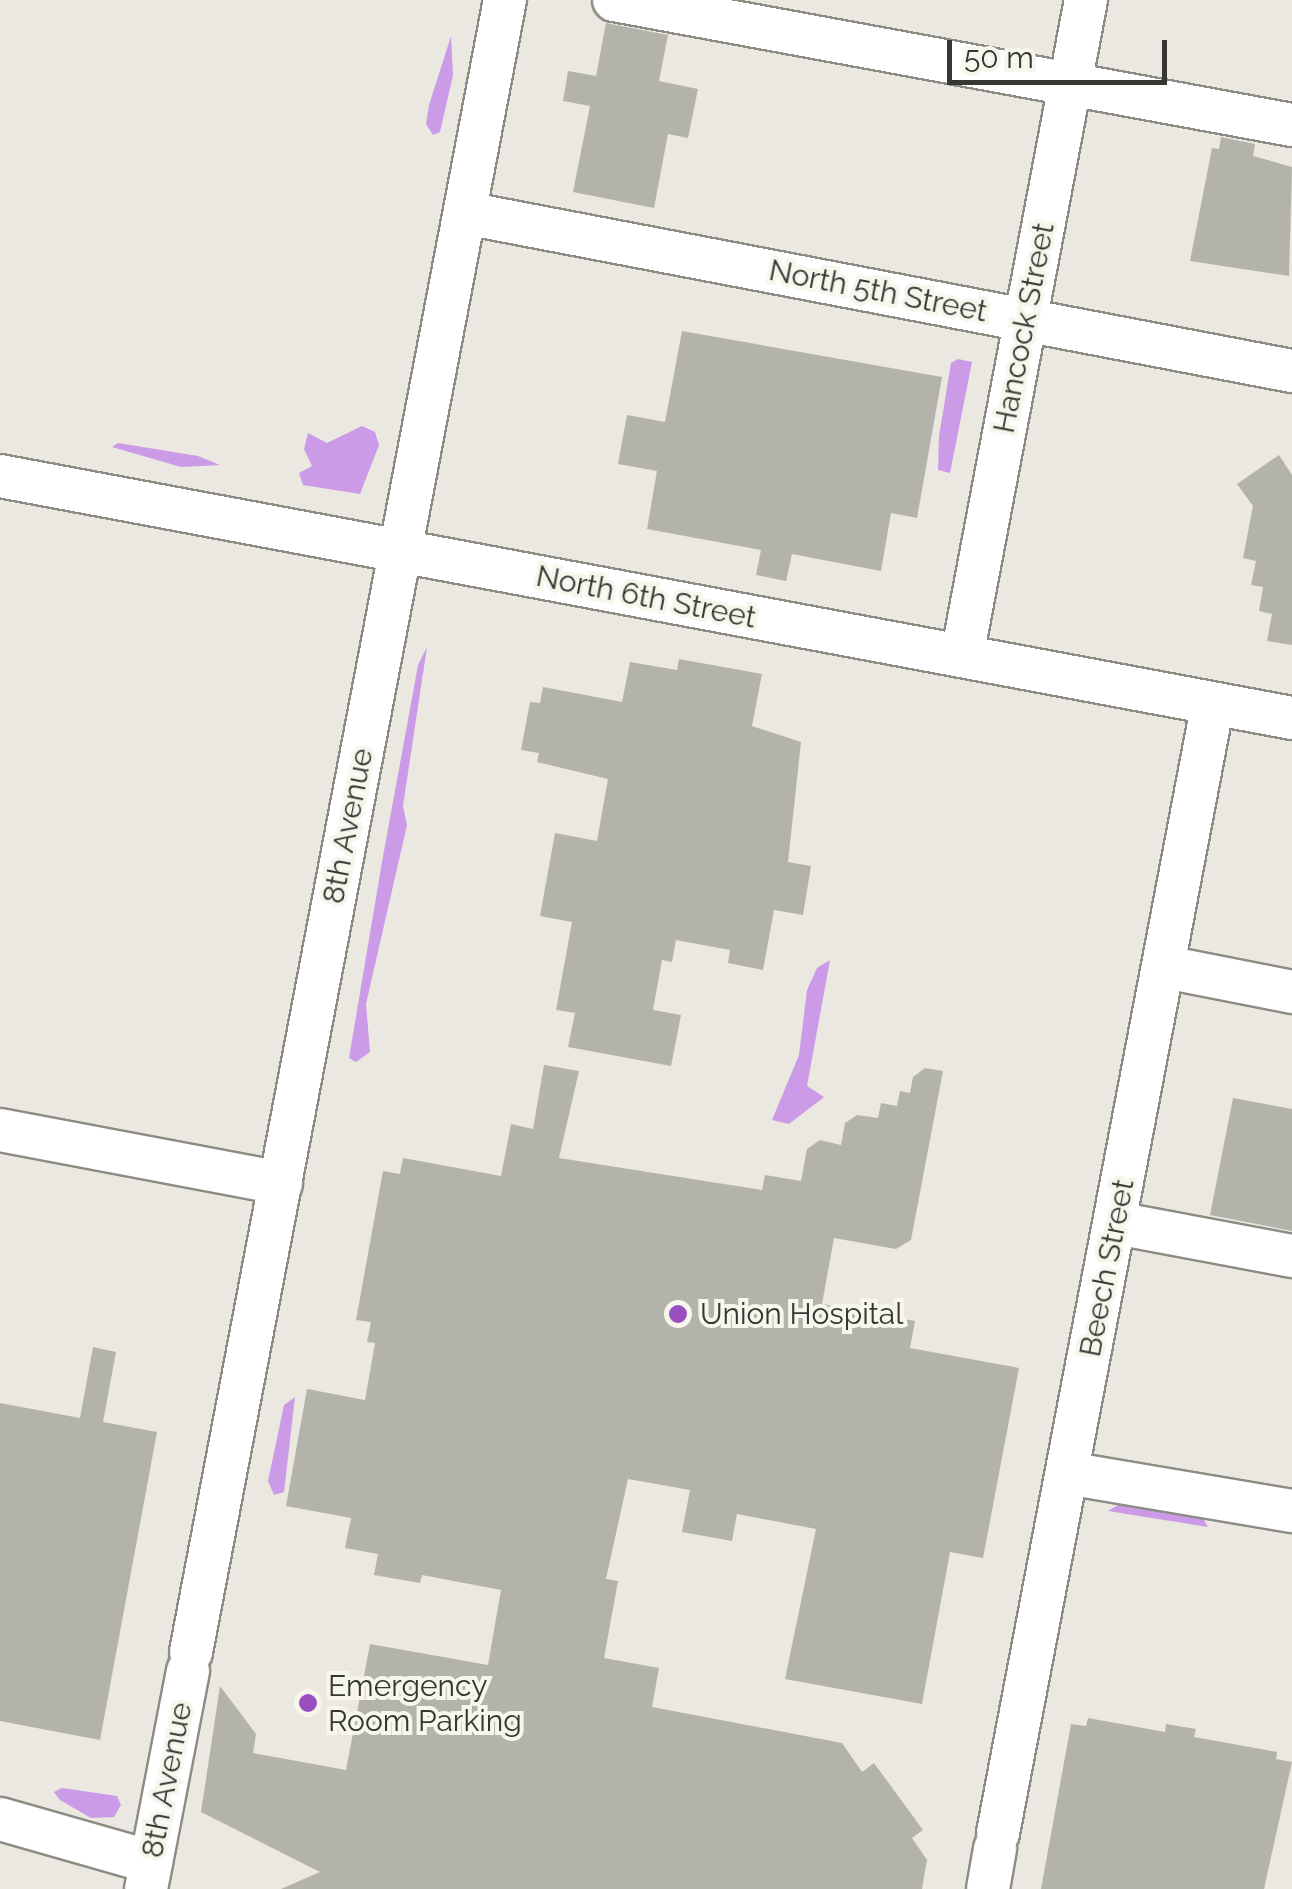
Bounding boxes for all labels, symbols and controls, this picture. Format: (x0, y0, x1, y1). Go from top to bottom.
scale bar (952, 20, 1172, 82)
text: 50 m (964, 40, 1034, 75)
street label: Hancock Street (986, 220, 1062, 436)
street label: North 5th Street (766, 252, 990, 330)
street label: North 6th Street (533, 558, 759, 636)
street label: 8th Avenue (315, 745, 381, 907)
street label: Beech Street (1072, 1176, 1142, 1360)
place label: Union Hospital (700, 1296, 903, 1332)
marker: Union Hospital (665, 1301, 691, 1327)
place label: Emergency Room Parking (328, 1668, 522, 1738)
marker: Emergency Room Parking (297, 1692, 319, 1714)
street label: 8th Avenue (134, 1699, 200, 1861)

